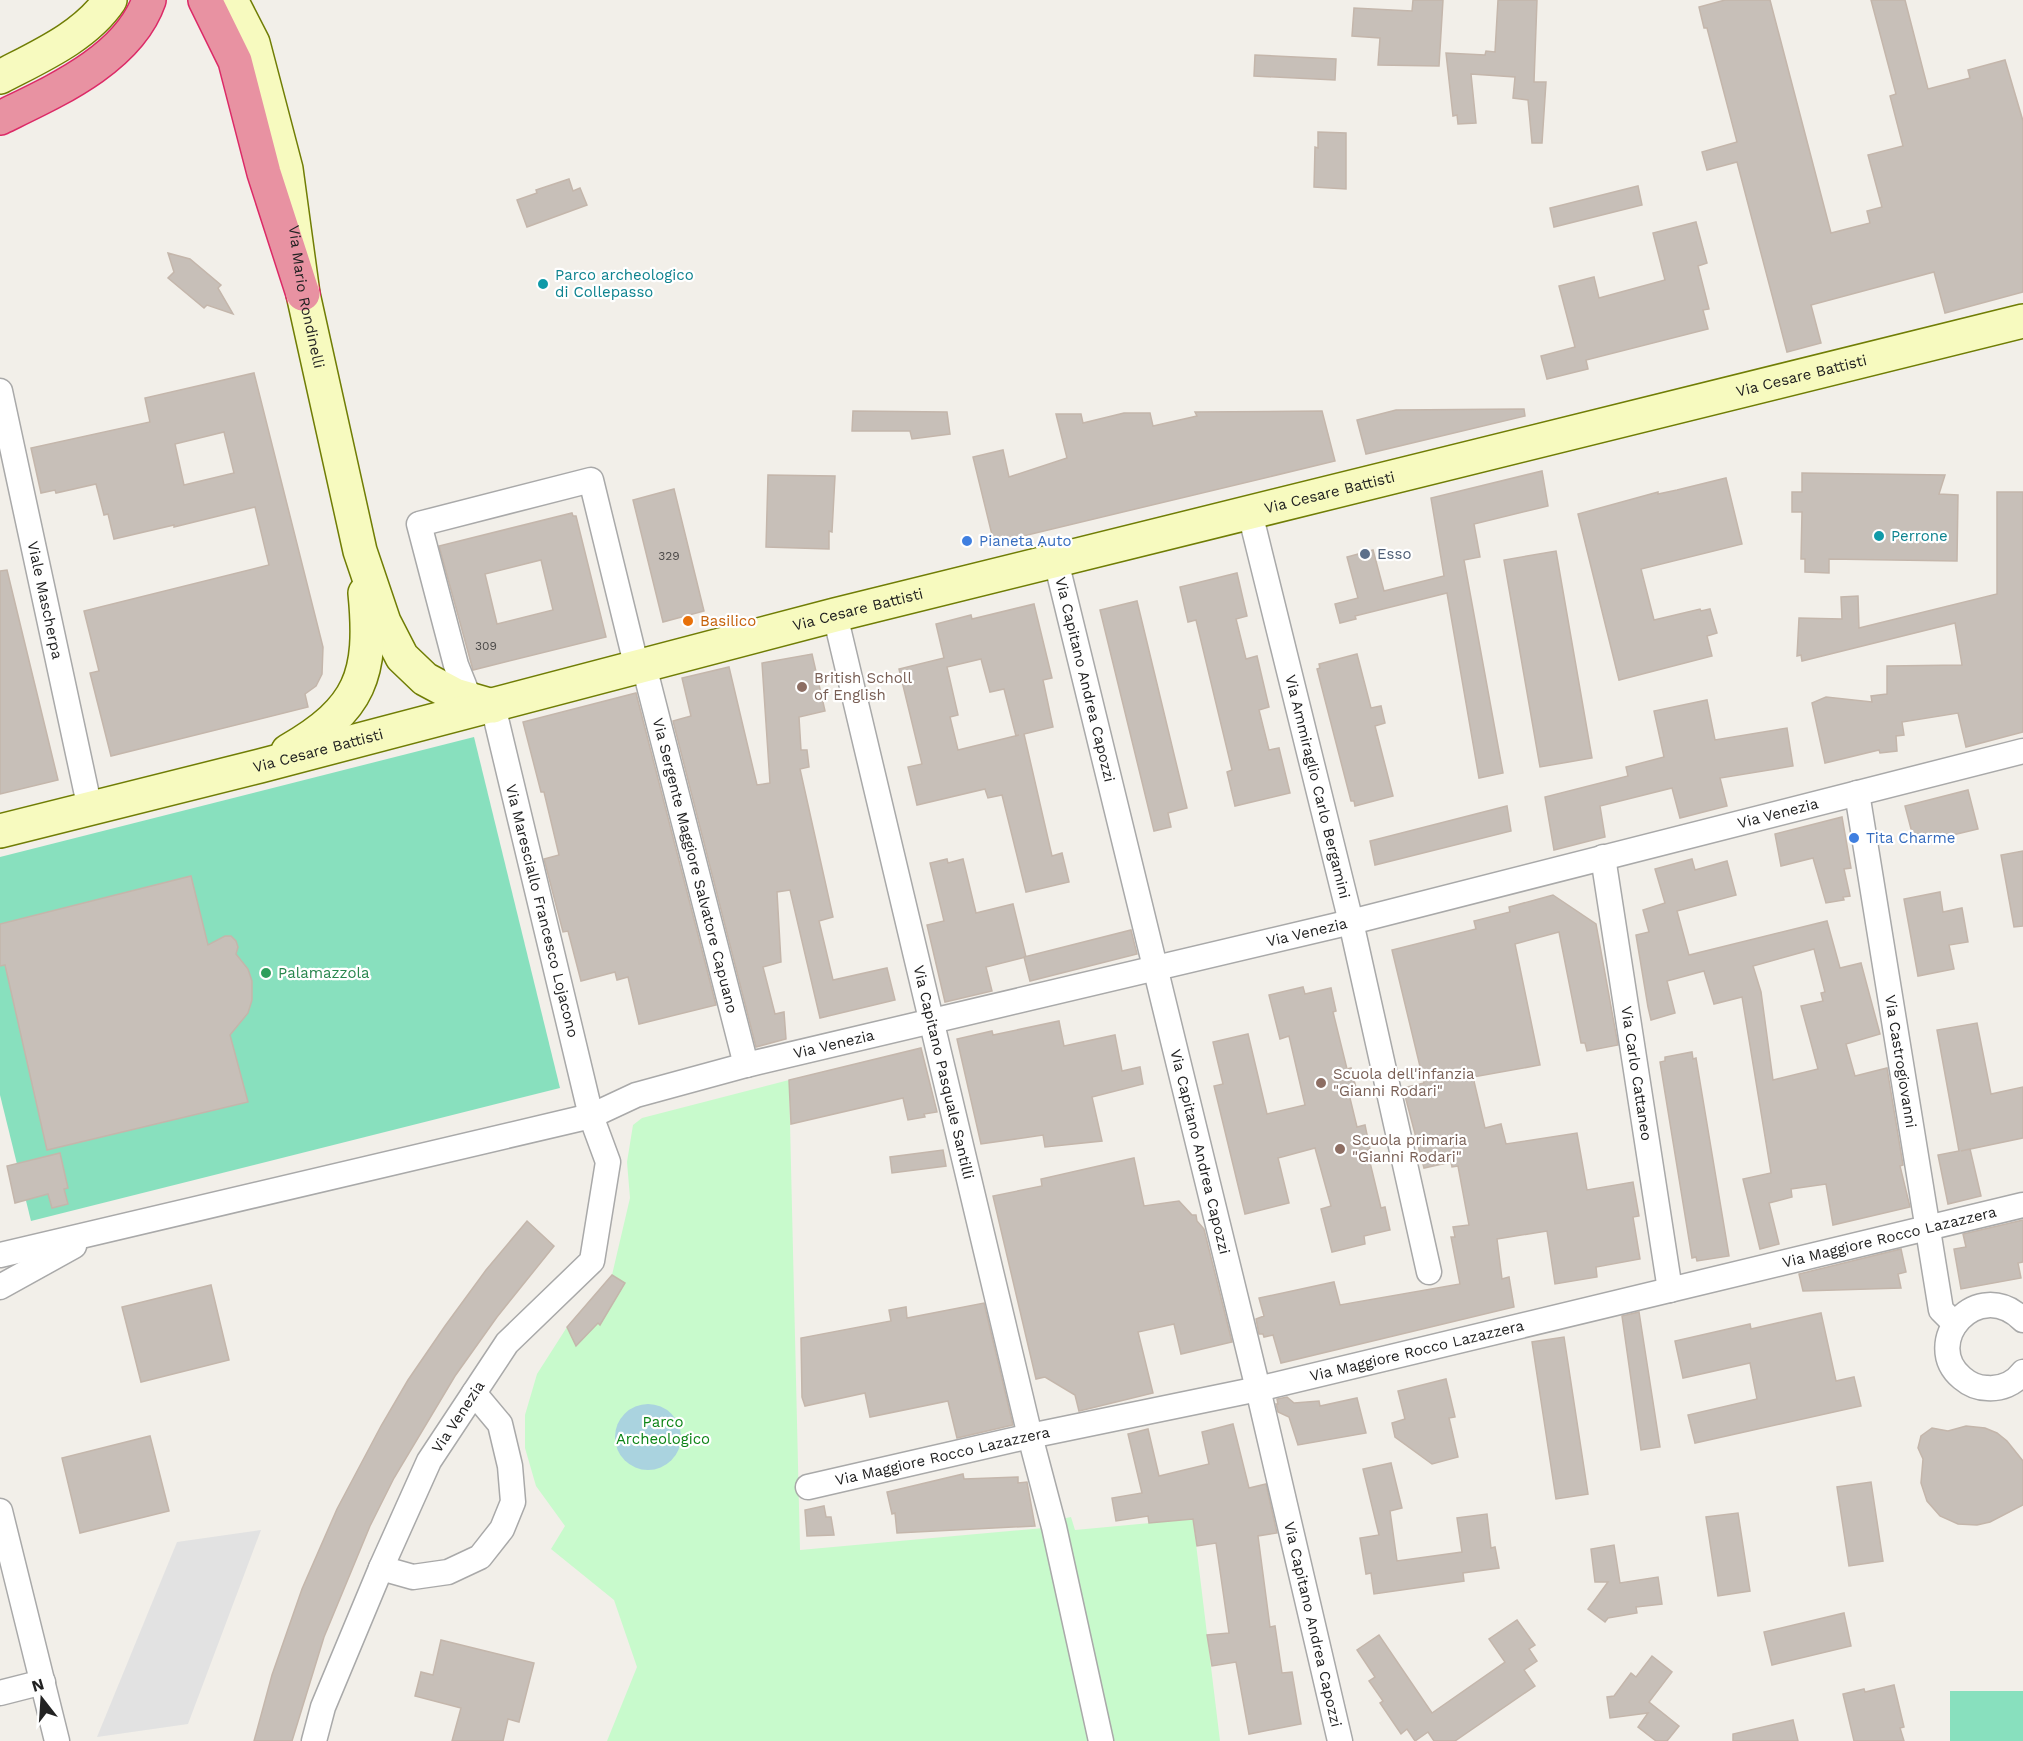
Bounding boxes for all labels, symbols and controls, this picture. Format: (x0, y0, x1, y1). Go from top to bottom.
street label: Via Mario Rondinelli (285, 224, 328, 370)
place label: Parco archeologico di Collepasso (555, 266, 694, 301)
marker: Parco archeologico di Collepasso (536, 277, 550, 291)
street label: Via Cesare Battisti (1734, 351, 1868, 401)
street label: Via Cesare Battisti (1262, 468, 1397, 517)
place label: Perrone (1891, 527, 1948, 545)
marker: Perrone (1872, 529, 1886, 543)
place label: Pianeta Auto (979, 532, 1072, 550)
marker: Pianeta Auto (960, 534, 974, 548)
street label: Viale Mascherpa (24, 540, 67, 661)
place label: Esso (1377, 545, 1411, 563)
marker: Esso (1358, 547, 1372, 561)
house number: 329 (658, 549, 680, 563)
street label: Via Capitano Andrea Capozzi (1051, 575, 1119, 784)
street label: Via Cesare Battisti (791, 585, 925, 635)
place label: Basilico (700, 612, 756, 630)
marker: Basilico (681, 614, 695, 628)
house number: 309 (475, 639, 497, 653)
place label: British Scholl of English (814, 669, 912, 704)
street label: Via Ammiraglio Carlo Bergamini (1281, 673, 1354, 901)
marker: British Scholl of English (795, 680, 809, 694)
street label: Via Sergente Maggiore Salvatore Capuano (649, 716, 741, 1015)
street label: Via Cesare Battisti (251, 725, 385, 776)
street label: Via Maresciallo Francesco Lojacono (502, 782, 582, 1040)
street label: Via Venezia (1736, 794, 1821, 832)
place label: Tita Charme (1866, 829, 1956, 847)
marker: Tita Charme (1847, 831, 1861, 845)
street label: Via Venezia (1264, 914, 1350, 951)
place label: Palamazzola (278, 964, 370, 982)
street label: Via Capitano Pasquale Santilli (910, 964, 978, 1181)
marker: Palamazzola (259, 966, 273, 980)
street label: Via Castrogiovanni (1881, 994, 1920, 1129)
street label: Via Carlo Cattaneo (1617, 1005, 1656, 1142)
street label: Via Venezia (791, 1026, 877, 1063)
street label: Via Capitano Andrea Capozzi (1166, 1047, 1234, 1256)
place label: Scuola dell'infanzia "Gianni Rodari" (1333, 1065, 1475, 1100)
marker: Scuola dell'infanzia "Gianni Rodari" (1314, 1076, 1328, 1090)
place label: Scuola primaria "Gianni Rodari" (1352, 1131, 1468, 1166)
marker: Scuola primaria "Gianni Rodari" (1333, 1142, 1347, 1156)
street label: Via Maggiore Rocco Lazazzera (1781, 1203, 1999, 1272)
street label: Via Maggiore Rocco Lazazzera (1308, 1316, 1526, 1385)
street label: Via Venezia (428, 1377, 489, 1456)
park label: Parco Archeologico (616, 1413, 710, 1448)
street label: Via Maggiore Rocco Lazazzera (833, 1423, 1052, 1489)
street label: Via Capitano Andrea Capozzi (1280, 1520, 1345, 1729)
north arrow (12, 1669, 72, 1729)
text: N (29, 1674, 46, 1696)

